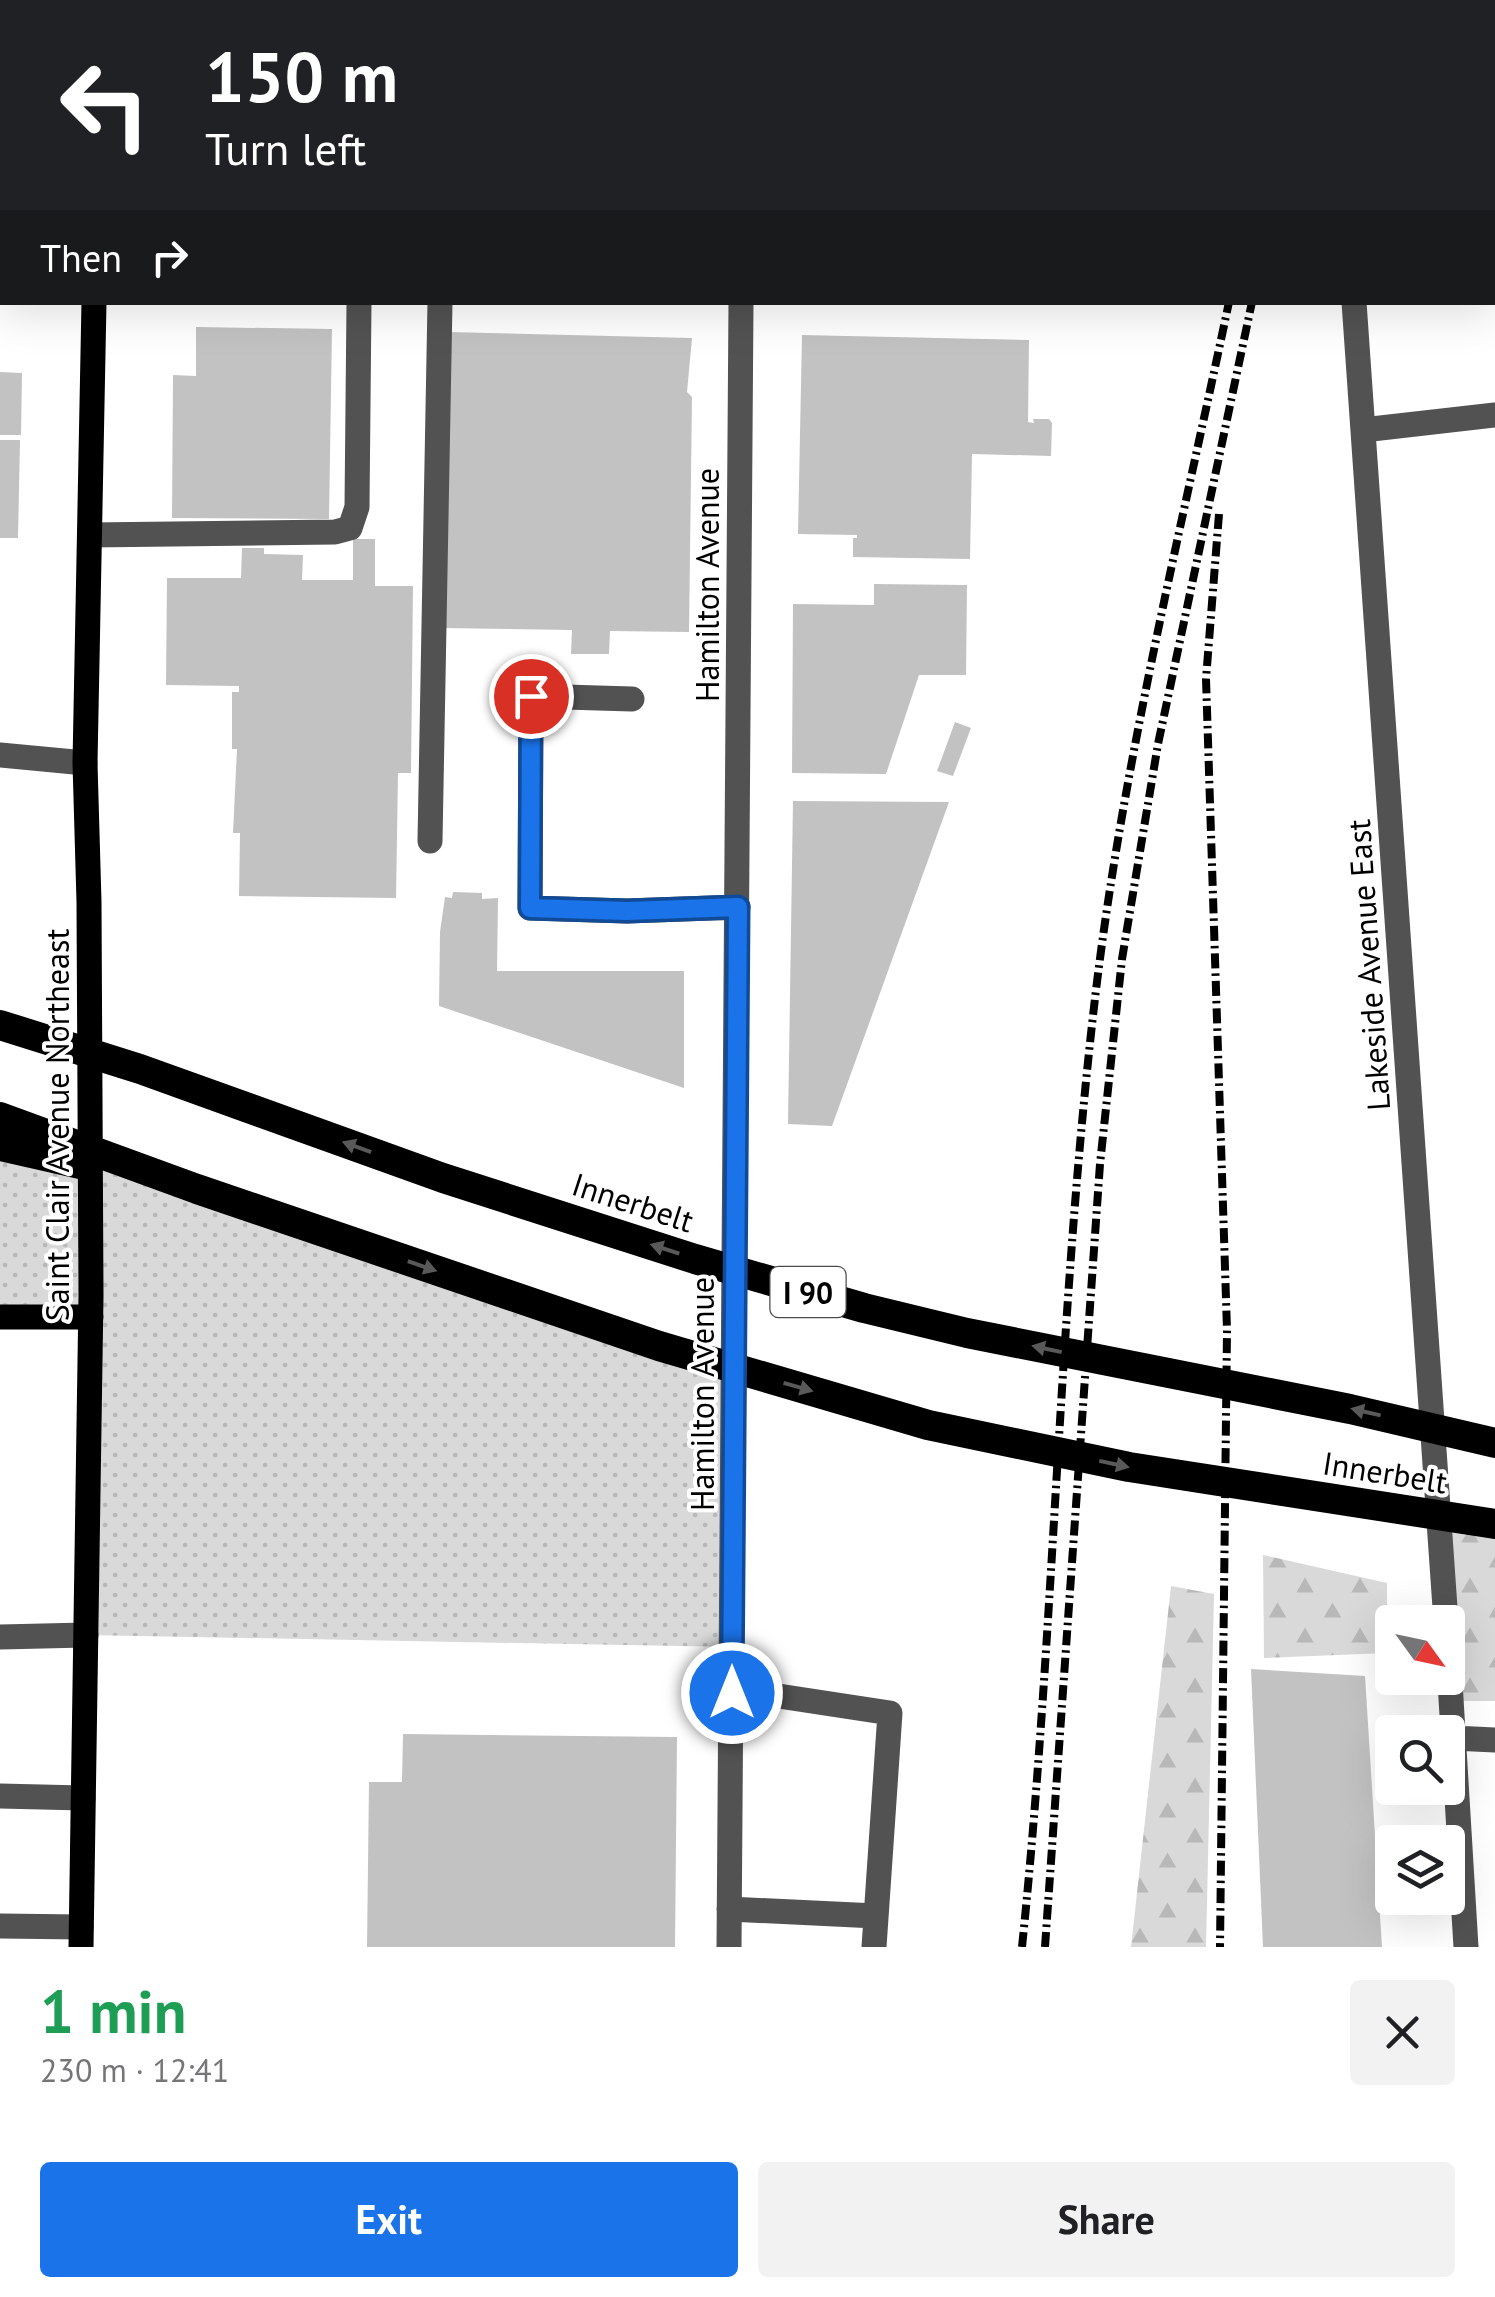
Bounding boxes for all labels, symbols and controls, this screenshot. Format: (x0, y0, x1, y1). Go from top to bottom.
text: 150 m (205, 31, 398, 121)
icon: left (40, 40, 170, 170)
text: Turn left (205, 119, 366, 177)
icon: right (142, 230, 197, 285)
text: Then (40, 233, 122, 282)
street label: Hamilton Avenue (686, 468, 728, 702)
pin (489, 654, 574, 739)
icon: arrive (504, 669, 559, 724)
street label: Lakeside Avenue East (1337, 818, 1399, 1112)
street label: Saint Clair Avenue Northeast (36, 929, 78, 1321)
one-way arrow (341, 1139, 371, 1154)
street label: Innerbelt (567, 1163, 699, 1241)
one-way arrow (650, 1241, 680, 1256)
one-way arrow (408, 1259, 438, 1274)
road number: I 90 (770, 1267, 846, 1317)
street label: Hamilton Avenue (681, 1277, 723, 1511)
one-way arrow (1031, 1341, 1062, 1357)
one-way arrow (783, 1380, 814, 1395)
one-way arrow (1350, 1404, 1381, 1419)
street label: Innerbelt (1320, 1441, 1450, 1503)
one-way arrow (1099, 1456, 1130, 1472)
north arrow (1375, 1605, 1465, 1695)
map controls (1375, 1605, 1465, 1915)
position arrow (680, 1641, 784, 1745)
button: search (1375, 1715, 1465, 1805)
button: layers (1375, 1825, 1465, 1915)
text: 1 min (40, 1972, 186, 2050)
button: close (1350, 1980, 1455, 2085)
text: 230 m · 12:41 (40, 2049, 229, 2091)
button: Exit (40, 2162, 738, 2277)
button: Share (758, 2162, 1455, 2277)

